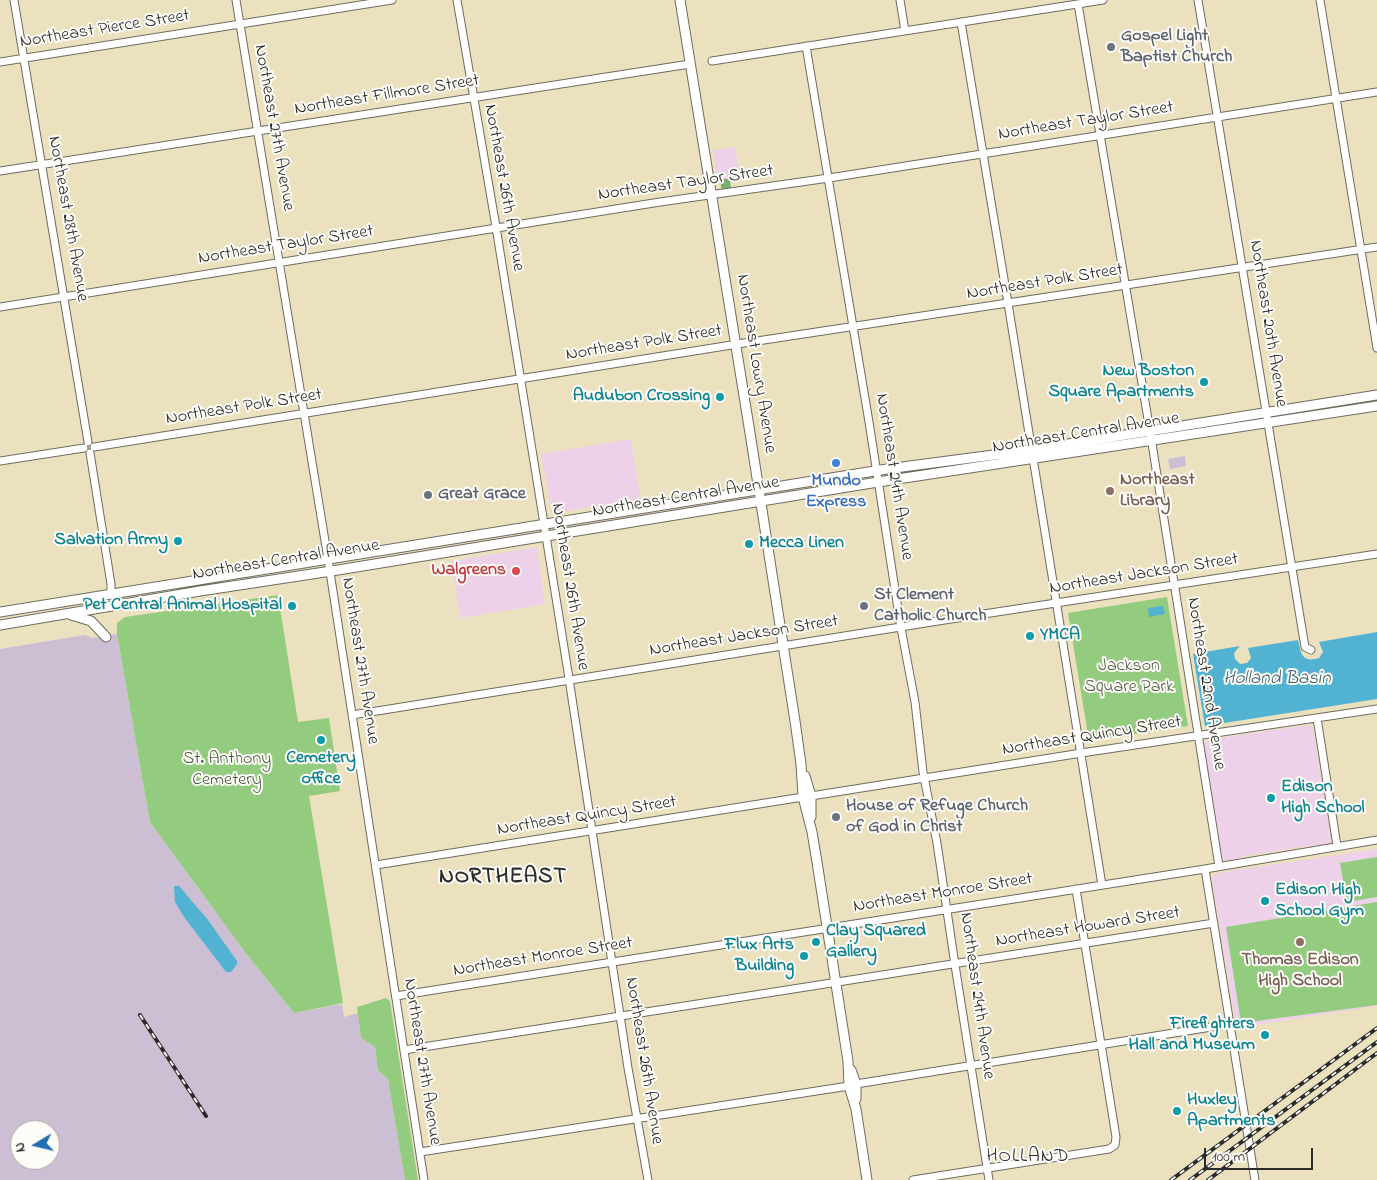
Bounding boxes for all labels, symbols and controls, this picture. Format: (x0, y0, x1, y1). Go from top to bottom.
street label: Northeast Pierce Street (19, 6, 191, 54)
place label: Gospel Light Baptist Church (1121, 26, 1232, 68)
marker: Gospel Light Baptist Church (1105, 41, 1117, 53)
street label: Northeast 27th Avenue (248, 43, 298, 213)
street label: Northeast Fillmore Street (293, 71, 481, 121)
street label: Northeast Taylor Street (997, 97, 1175, 147)
street label: Northeast 26th Avenue (478, 103, 528, 273)
street label: Northeast 28th Avenue (42, 135, 92, 303)
street label: Northeast Taylor Street (597, 161, 775, 207)
street label: Northeast Taylor Street (197, 221, 375, 271)
street label: Northeast 20th Avenue (1243, 239, 1291, 409)
street label: Northeast Polk Street (965, 260, 1125, 306)
street label: Northeast Lowry Avenue (730, 273, 780, 455)
street label: Northeast Polk Street (564, 321, 724, 367)
place label: New Boston Square Apartments (1049, 361, 1194, 404)
marker: New Boston Square Apartments (1198, 376, 1210, 388)
street label: Northeast Polk Street (164, 385, 324, 431)
place label: Audubon Crossing (573, 386, 710, 408)
marker: Audubon Crossing (714, 391, 726, 403)
street label: Northeast 24th Avenue (869, 392, 917, 562)
street label: Northeast Central Avenue (991, 409, 1181, 459)
marker: Mundo Express (830, 457, 842, 469)
place label: Northeast Library (1120, 470, 1195, 512)
place label: Mundo Express (806, 471, 866, 514)
street label: Northeast Central Avenue (591, 473, 781, 523)
place label: Great Grace (438, 484, 526, 506)
marker: Northeast Library (1104, 485, 1116, 497)
marker: Great Grace (422, 489, 434, 501)
street label: Northeast 26th Avenue (545, 502, 593, 672)
place label: Salvation Army (54, 530, 168, 552)
place label: Mecca Linen (759, 533, 844, 555)
marker: Salvation Army (172, 535, 184, 547)
street label: Northeast Central Avenue (191, 536, 381, 586)
marker: Mecca Linen (743, 538, 755, 550)
street label: Northeast Jackson Street (1048, 549, 1240, 601)
place label: Walgreens (431, 560, 506, 582)
marker: Walgreens (510, 565, 522, 577)
street label: Northeast 27th Avenue (335, 576, 383, 746)
place label: St Clement Catholic Church (874, 585, 987, 628)
place label: Pet Central Animal Hospital (83, 595, 282, 617)
street label: Northeast 22nd Avenue (1181, 596, 1229, 772)
marker: Pet Central Animal Hospital (286, 600, 298, 612)
marker: St Clement Catholic Church (858, 600, 870, 612)
street label: Northeast Jackson Street (648, 611, 840, 663)
place label: YMCA (1040, 625, 1080, 647)
marker: YMCA (1024, 630, 1036, 642)
park label: Jackson Square Park (1084, 656, 1174, 699)
water label: Holland Basin (1223, 669, 1331, 691)
street label: Northeast Quincy Street (1001, 712, 1183, 762)
marker: Cemetery office (315, 734, 327, 746)
place label: Cemetery office (286, 748, 356, 791)
park label: St. Anthony Cemetery (183, 749, 271, 792)
place label: Edison High School (1281, 777, 1364, 820)
street label: Northeast Quincy Street (496, 792, 678, 842)
marker: Edison High School (1265, 792, 1277, 804)
place label: House of Refuge Church of God in Christ (846, 796, 1028, 839)
marker: House of Refuge Church of God in Christ (830, 811, 842, 823)
district label: NORTHEAST (438, 865, 568, 891)
street label: Northeast Monroe Street (852, 869, 1034, 919)
place label: Edison High School Gym (1275, 880, 1364, 922)
marker: Edison High School Gym (1259, 895, 1271, 907)
street label: Northeast Howard Street (994, 903, 1182, 953)
street label: Northeast 24th Avenue (954, 911, 998, 1081)
place label: Clay Squared Gallery (826, 921, 926, 964)
street label: Northeast Monroe Street (452, 933, 634, 983)
place label: Flux Arts Building (725, 935, 794, 978)
marker: Clay Squared Gallery (810, 936, 822, 948)
marker: Thomas Edison High School (1294, 936, 1306, 948)
marker: Flux Arts Building (798, 950, 810, 962)
place label: Thomas Edison High School (1241, 950, 1359, 992)
street label: Northeast 26th Avenue (619, 976, 667, 1146)
street label: Northeast 27th Avenue (397, 977, 445, 1147)
place label: Firefighters Hall and Museum (1128, 1014, 1255, 1056)
marker: Firefighters Hall and Museum (1259, 1029, 1271, 1041)
place label: Huxley Apartments (1187, 1090, 1275, 1132)
marker: Huxley Apartments (1171, 1105, 1183, 1117)
north arrow (10, 1120, 60, 1170)
scale bar (1207, 1138, 1316, 1170)
text: N (10, 1141, 32, 1154)
text: 100 m (1212, 1146, 1245, 1168)
district label: HOLLAND (986, 1147, 1070, 1169)

